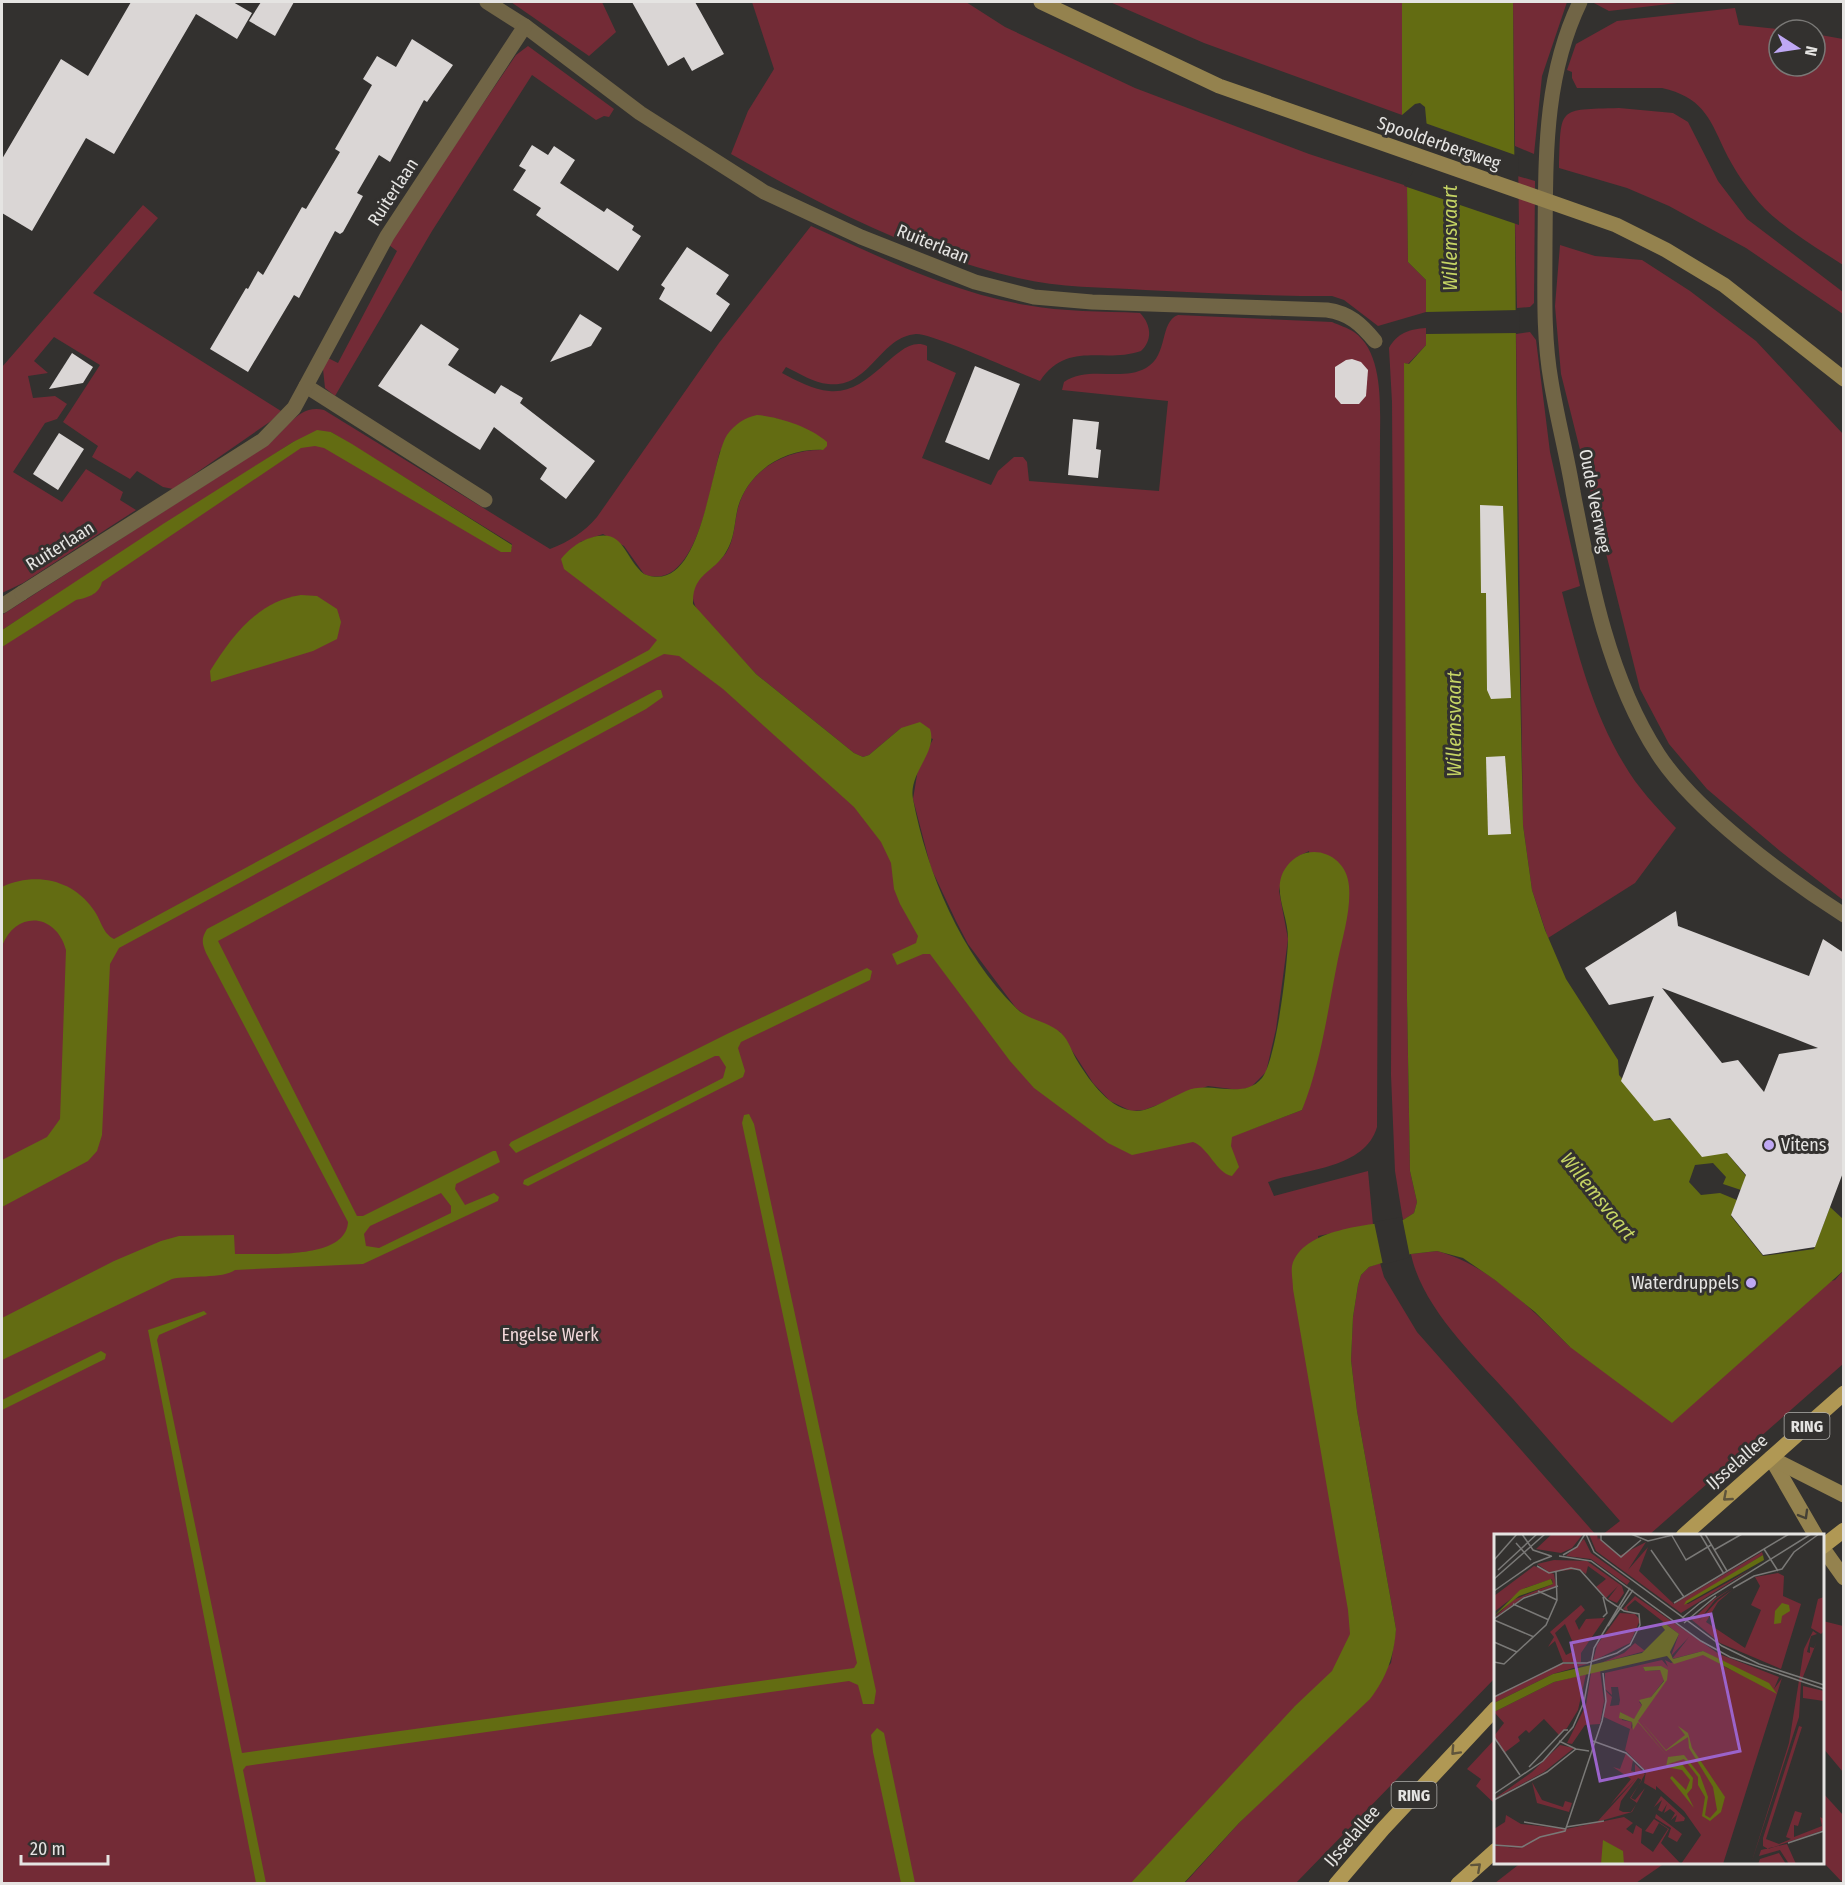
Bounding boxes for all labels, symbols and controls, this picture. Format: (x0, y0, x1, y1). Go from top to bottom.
north arrow (1767, 18, 1827, 78)
text: N (1801, 44, 1821, 58)
street label: Spoolderbergweg (1374, 112, 1504, 175)
street label: Ruiterlaan (363, 154, 423, 230)
water label: Willemsvaart (1438, 184, 1462, 291)
street label: Ruiterlaan (894, 220, 972, 268)
street label: Oude Veerweg (1574, 447, 1616, 555)
street label: Ruiterlaan (22, 516, 98, 576)
water label: Willemsvaart (1442, 670, 1466, 777)
place label: Vitens (1781, 1134, 1827, 1156)
marker: Vitens (1762, 1138, 1776, 1152)
water label: Willemsvaart (1555, 1147, 1641, 1245)
place label: Waterdruppels (1631, 1272, 1739, 1294)
marker: Waterdruppels (1744, 1276, 1758, 1290)
park label: Engelse Werk (501, 1324, 599, 1346)
road number: RING (1784, 1413, 1830, 1439)
street label: IJsselallee (1702, 1429, 1772, 1495)
one-way arrow (1723, 1490, 1734, 1501)
one-way arrow (1797, 1509, 1808, 1519)
inset map (1494, 1534, 1824, 1864)
one-way arrow (1452, 1743, 1463, 1754)
road number: RING (1392, 1782, 1436, 1808)
street label: IJsselallee (1319, 1801, 1385, 1871)
scale bar (21, 1828, 108, 1866)
text: 20 m (30, 1838, 65, 1860)
one-way arrow (1470, 1863, 1481, 1874)

